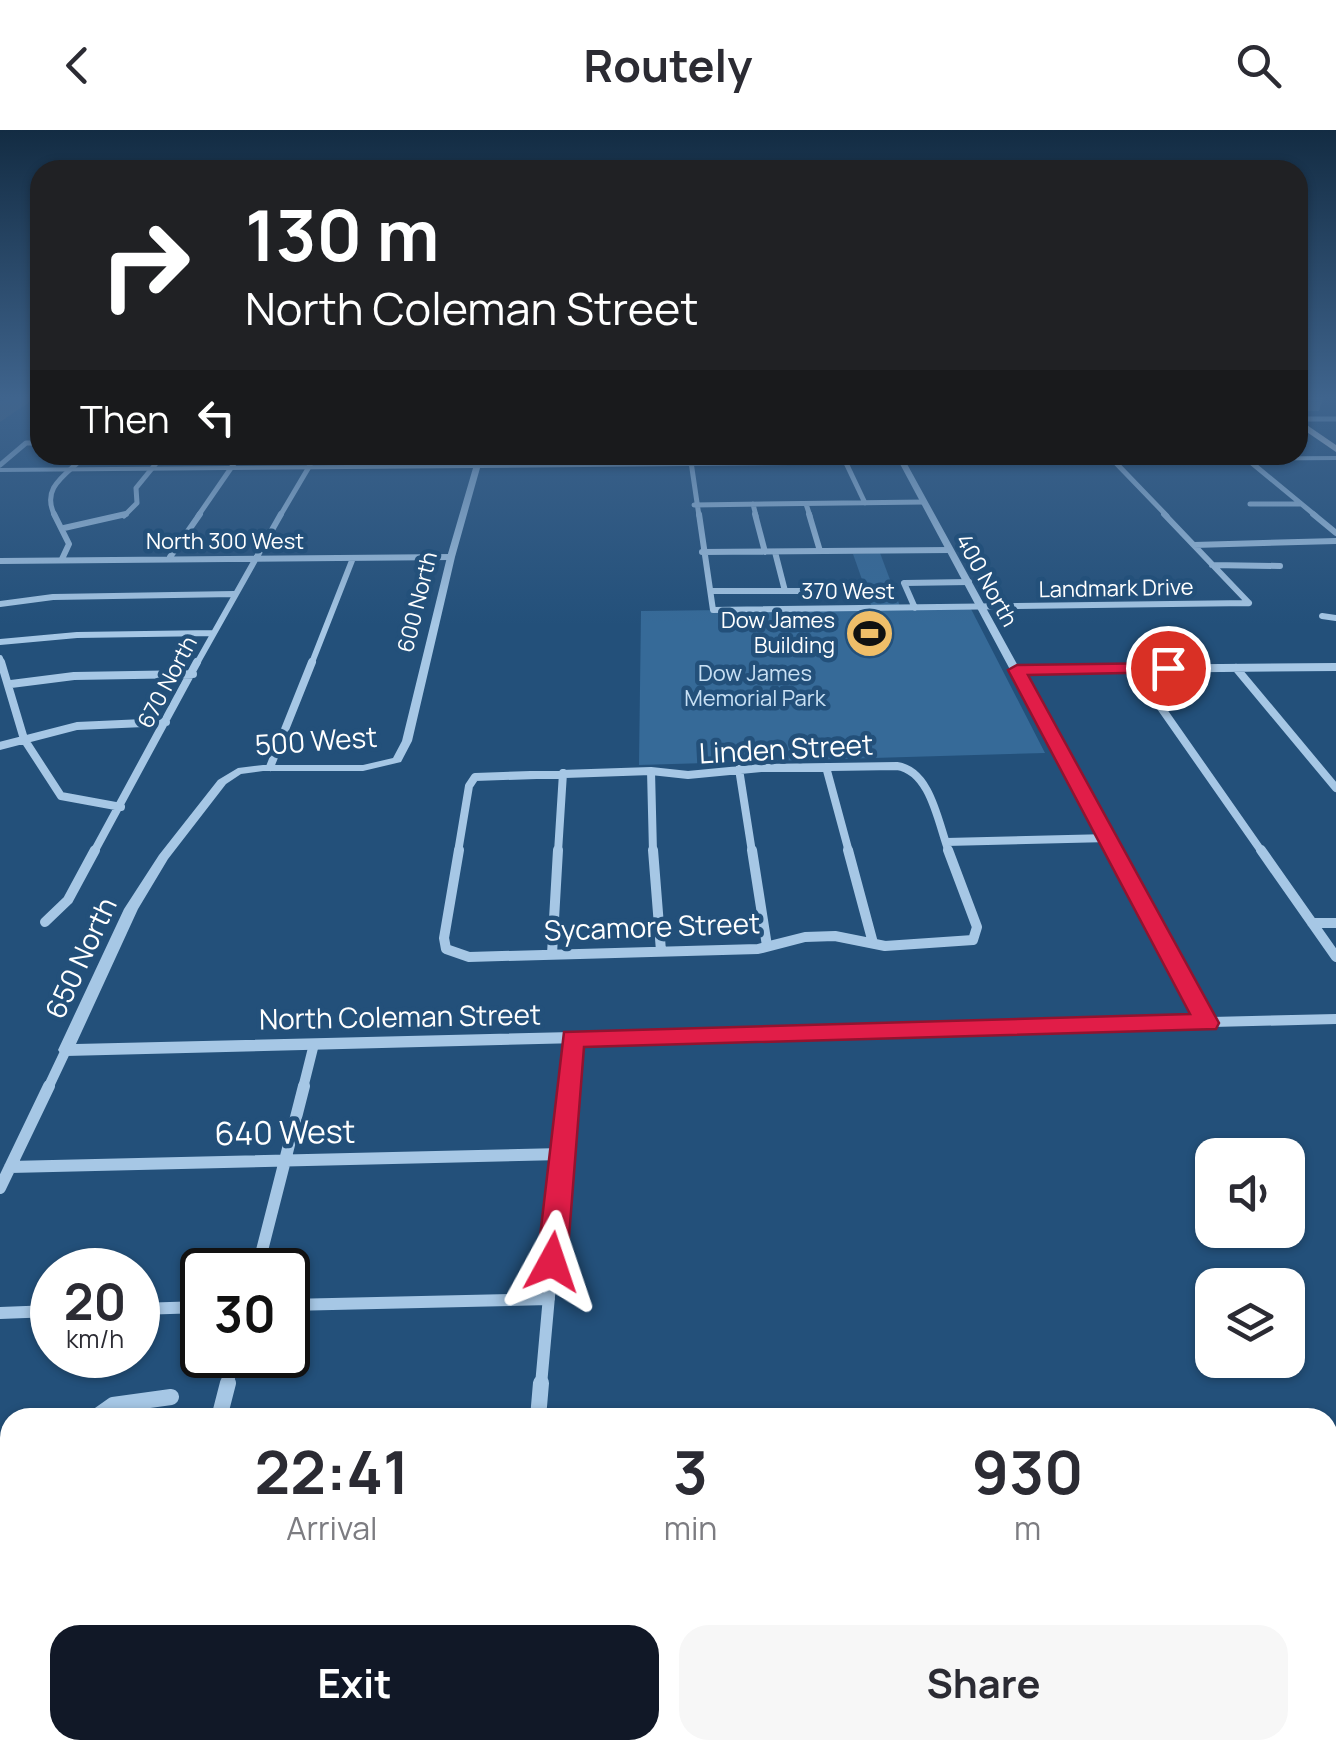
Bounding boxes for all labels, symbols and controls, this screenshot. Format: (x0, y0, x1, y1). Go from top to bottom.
text: Routely (584, 34, 752, 96)
icon: back (50, 38, 105, 93)
icon: search (1231, 38, 1286, 93)
text: 130 m (245, 186, 439, 282)
icon: right (80, 200, 210, 330)
text: North Coleman Street (245, 277, 698, 339)
icon: left (189, 390, 244, 445)
text: Then (80, 392, 169, 444)
street label: North 300 West (146, 526, 304, 556)
street label: 400 North (949, 528, 1025, 632)
street label: 600 North (390, 549, 444, 655)
street label: Landmark Drive (1038, 572, 1194, 604)
street label: 370 West (801, 576, 895, 606)
place label: Dow James Building (721, 605, 835, 660)
sports icon: Dow James Building (844, 607, 896, 659)
pin (1126, 626, 1211, 711)
street label: 670 North (130, 631, 204, 733)
icon: arrive (1141, 641, 1196, 696)
park label: Dow James Memorial Park (684, 658, 827, 713)
street label: 500 West (253, 717, 378, 763)
street label: Linden Street (698, 724, 874, 772)
street label: 650 North (35, 891, 125, 1024)
street label: Sycamore Street (543, 903, 761, 949)
street label: North Coleman Street (259, 995, 541, 1037)
street label: 640 West (214, 1109, 356, 1155)
map controls (1195, 1138, 1305, 1378)
button: sound (1195, 1138, 1305, 1248)
position arrow (500, 1210, 604, 1314)
speed limit sign: 30 (180, 1248, 310, 1378)
text: 20 (64, 1267, 126, 1335)
button: layers (1195, 1268, 1305, 1378)
text: km/h (66, 1321, 124, 1356)
text: 22:41 (254, 1430, 409, 1512)
text: 3 (673, 1430, 708, 1512)
text: 930 (972, 1430, 1084, 1512)
text: Arrival (286, 1506, 378, 1550)
text: min (664, 1506, 717, 1550)
text: m (1014, 1506, 1041, 1550)
button: Exit (50, 1625, 659, 1740)
button: Share (679, 1625, 1288, 1740)

